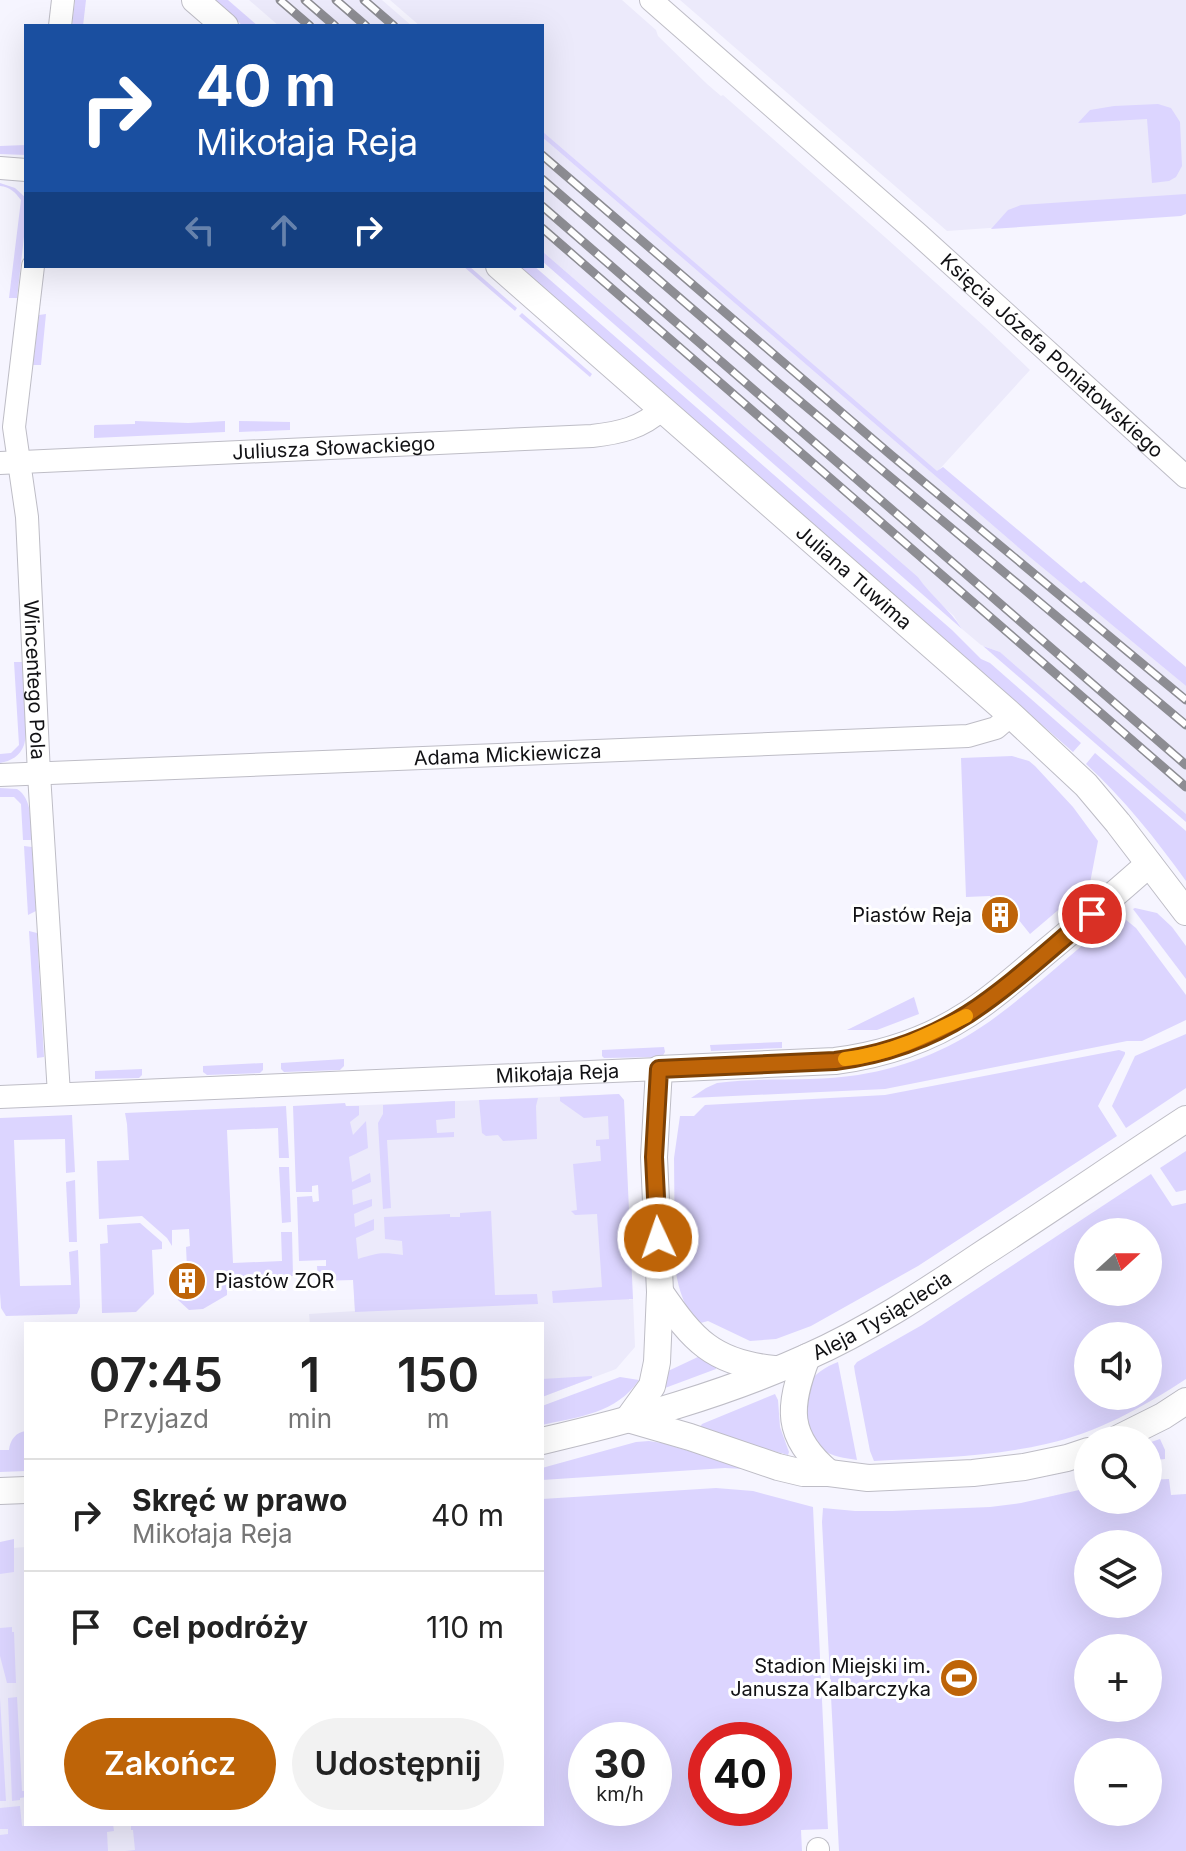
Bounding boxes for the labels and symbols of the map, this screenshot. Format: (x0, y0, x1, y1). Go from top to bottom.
street label: Księcia Józefa Poniatowskiego (936, 248, 1168, 463)
street label: Juliusza Słowackiego (232, 431, 436, 464)
street label: Juliana Tuwima (791, 520, 917, 634)
street label: Wincentego Pola (19, 599, 50, 760)
street label: Adama Mickiewicza (413, 739, 602, 770)
pin (1058, 880, 1126, 948)
building icon: Piastów Reja (979, 894, 1021, 936)
place label: Piastów Reja (852, 903, 972, 927)
street label: Mikołaja Reja (495, 1059, 620, 1088)
position arrow (616, 1196, 700, 1280)
north arrow (1074, 1218, 1162, 1306)
building icon: Piastów ZOR (166, 1260, 208, 1302)
street label: Aleja Tysiąclecia (808, 1266, 956, 1365)
place label: Piastów ZOR (215, 1269, 335, 1293)
place label: Stadion Miejski im. Janusza Kalbarczyka (730, 1654, 931, 1701)
sports icon: Stadion Miejski im. Janusza Kalbarczyka (938, 1657, 980, 1699)
speed limit sign: 40 (688, 1722, 792, 1826)

